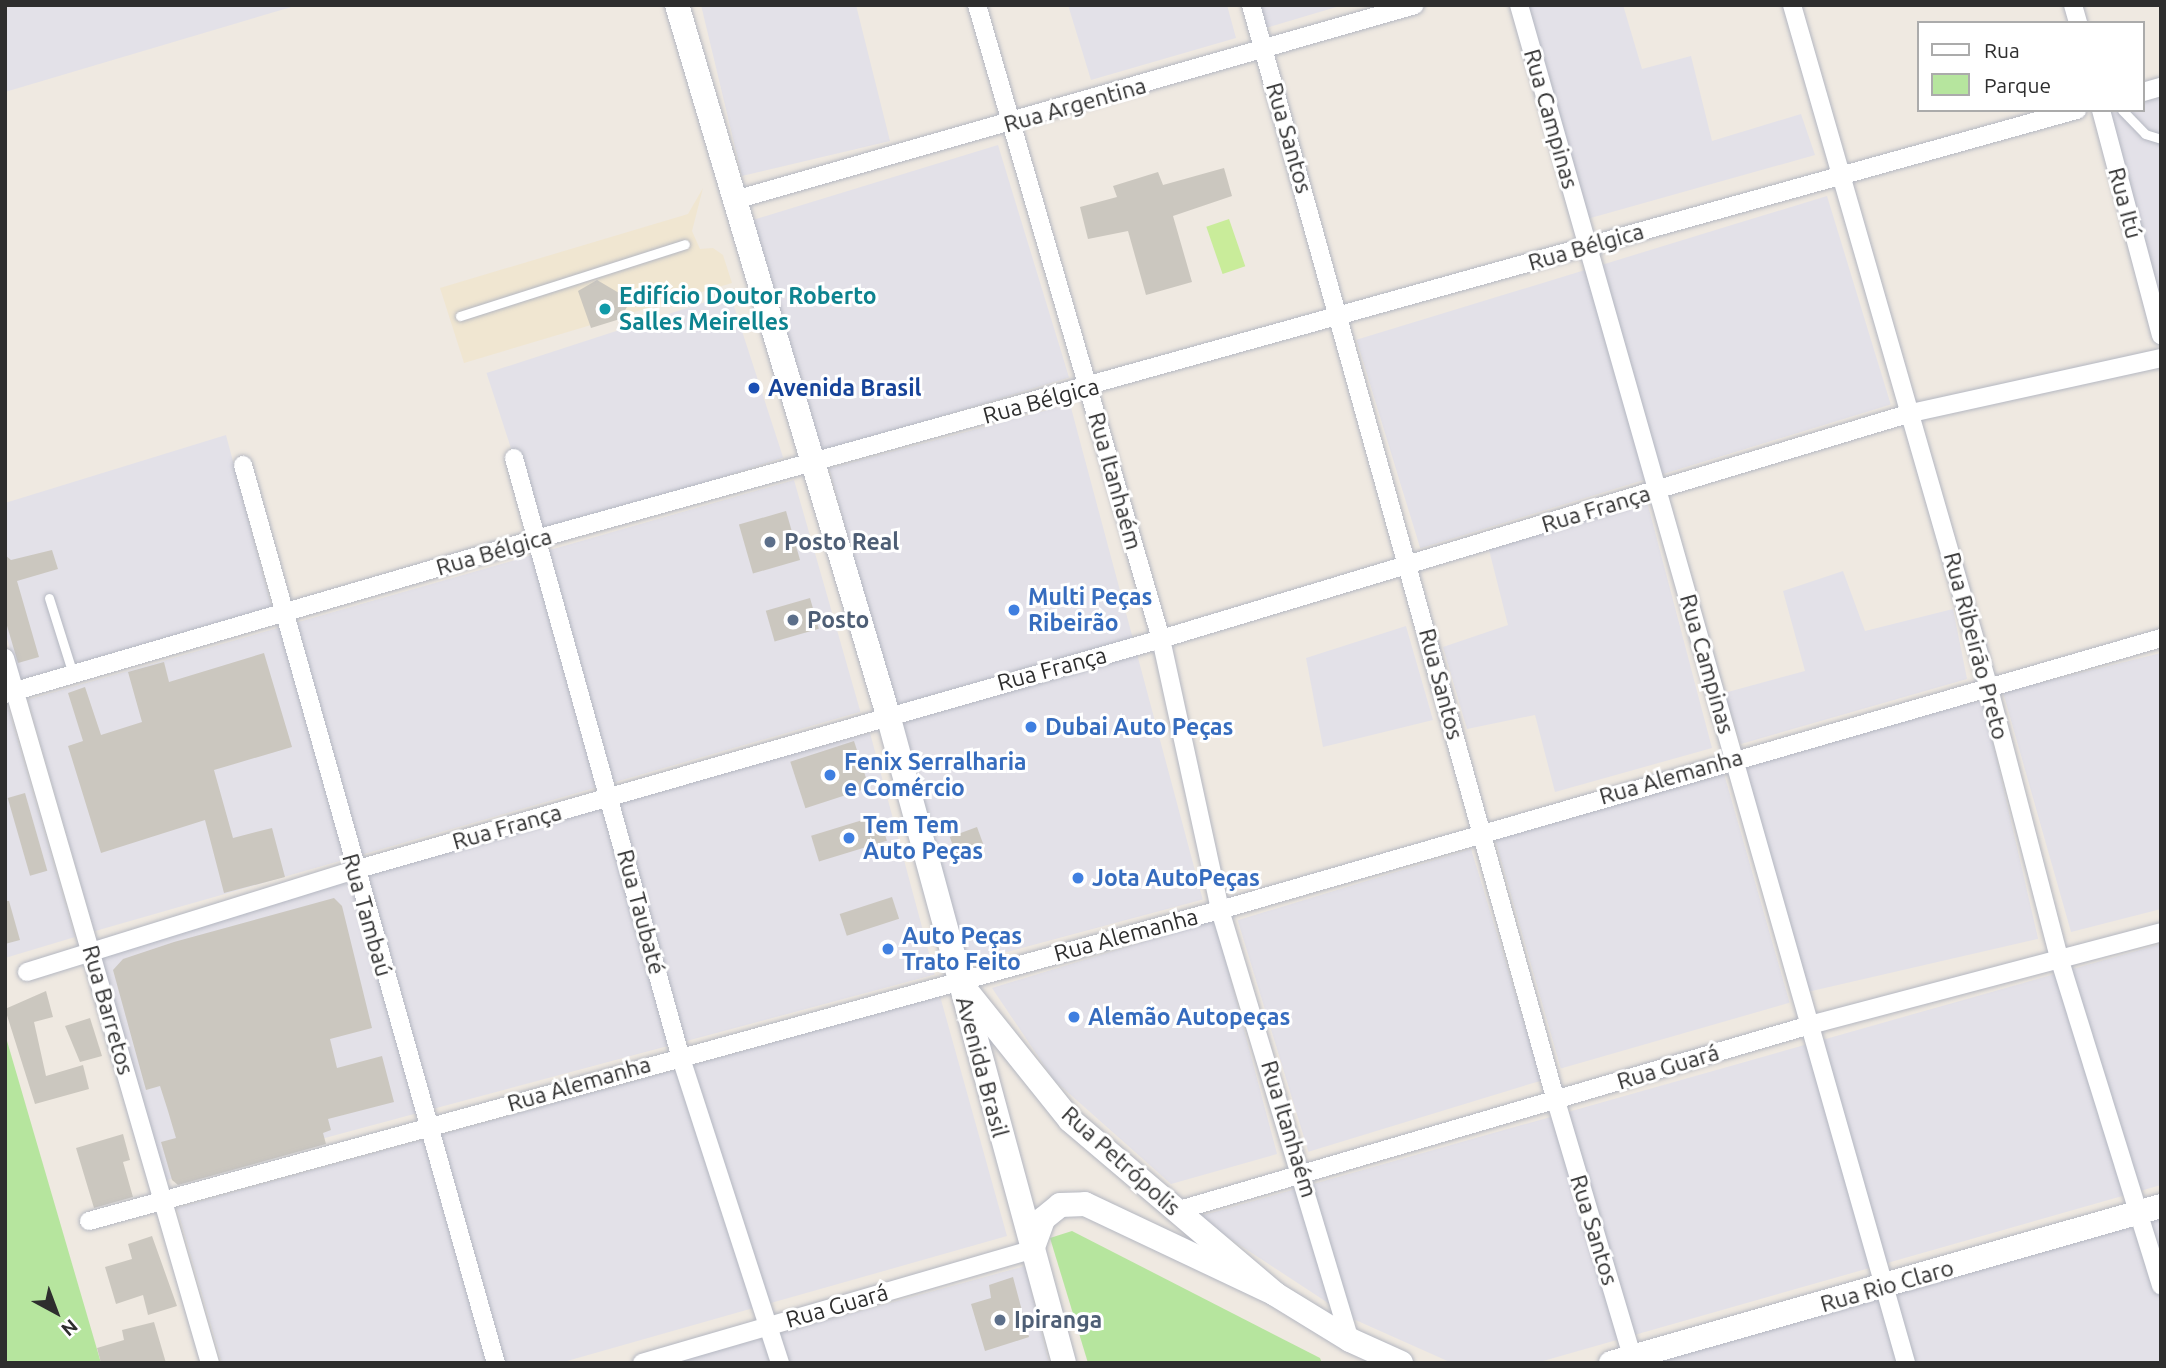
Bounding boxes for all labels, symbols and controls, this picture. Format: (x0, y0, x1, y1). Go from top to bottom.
legend (1918, 21, 2145, 112)
text: Rua (1984, 38, 2020, 62)
street label: Rua Campinas (1518, 46, 1584, 192)
street label: Rua Argentina (1001, 71, 1149, 139)
text: Parque (1984, 73, 2051, 97)
street label: Rua Santos (1260, 79, 1318, 197)
street label: Rua Itú (2102, 164, 2148, 242)
street label: Rua Bélgica (1525, 217, 1647, 277)
place label: Edifício Doutor Roberto Salles Meirelles (619, 282, 877, 336)
marker: Edifício Doutor Roberto Salles Meirelles (597, 301, 613, 317)
street label: Rua Bélgica (980, 372, 1102, 430)
place label: Avenida Brasil (768, 374, 922, 402)
marker: Avenida Brasil (746, 380, 762, 396)
street label: Rua Itanhaém (1082, 409, 1148, 553)
street label: Rua França (1538, 479, 1654, 539)
street label: Rua Bélgica (433, 522, 555, 582)
place label: Posto Real (784, 528, 899, 556)
marker: Posto Real (762, 534, 778, 550)
street label: Rua Ribeirão Preto (1938, 549, 2014, 743)
place label: Multi Peças Ribeirão (1028, 583, 1152, 637)
street label: Rua Campinas (1674, 591, 1740, 737)
marker: Multi Peças Ribeirão (1006, 602, 1022, 618)
place label: Posto (807, 606, 869, 634)
marker: Posto (785, 612, 801, 628)
street label: Rua Santos (1413, 625, 1469, 743)
street label: Rua França (994, 641, 1110, 697)
place label: Dubai Auto Peças (1045, 713, 1233, 741)
marker: Dubai Auto Peças (1023, 719, 1039, 735)
street label: Rua Alemanha (1596, 743, 1746, 811)
place label: Fenix Serralharia e Comércio (844, 748, 1027, 802)
marker: Fenix Serralharia e Comércio (822, 767, 838, 783)
street label: Rua França (449, 798, 565, 856)
place label: Tem Tem Auto Peças (863, 811, 983, 865)
marker: Tem Tem Auto Peças (841, 830, 857, 846)
street label: Rua Taubaté (611, 846, 671, 978)
street label: Rua Tambaú (336, 850, 398, 980)
place label: Jota AutoPeças (1092, 864, 1260, 892)
marker: Jota AutoPeças (1070, 870, 1086, 886)
street label: Rua Alemanha (1051, 903, 1201, 967)
place label: Auto Peças Trato Feito (902, 922, 1022, 976)
marker: Auto Peças Trato Feito (880, 941, 896, 957)
street label: Rua Barretos (76, 942, 140, 1078)
street label: Avenida Brasil (950, 994, 1014, 1140)
place label: Alemão Autopeças (1088, 1003, 1290, 1031)
marker: Alemão Autopeças (1066, 1009, 1082, 1025)
street label: Rua Guará (1614, 1038, 1722, 1096)
street label: Rua Alemanha (504, 1050, 654, 1118)
street label: Rua Itanhaém (1255, 1057, 1323, 1201)
street label: Rua Petrópolis (1056, 1100, 1186, 1222)
street label: Rua Santos (1564, 1171, 1624, 1289)
street label: Rua Rio Claro (1817, 1254, 1957, 1318)
north arrow (21, 1277, 91, 1347)
street label: Rua Guará (783, 1278, 891, 1334)
place label: Ipiranga (1014, 1306, 1102, 1334)
marker: Ipiranga (992, 1312, 1008, 1328)
text: N (57, 1315, 82, 1341)

